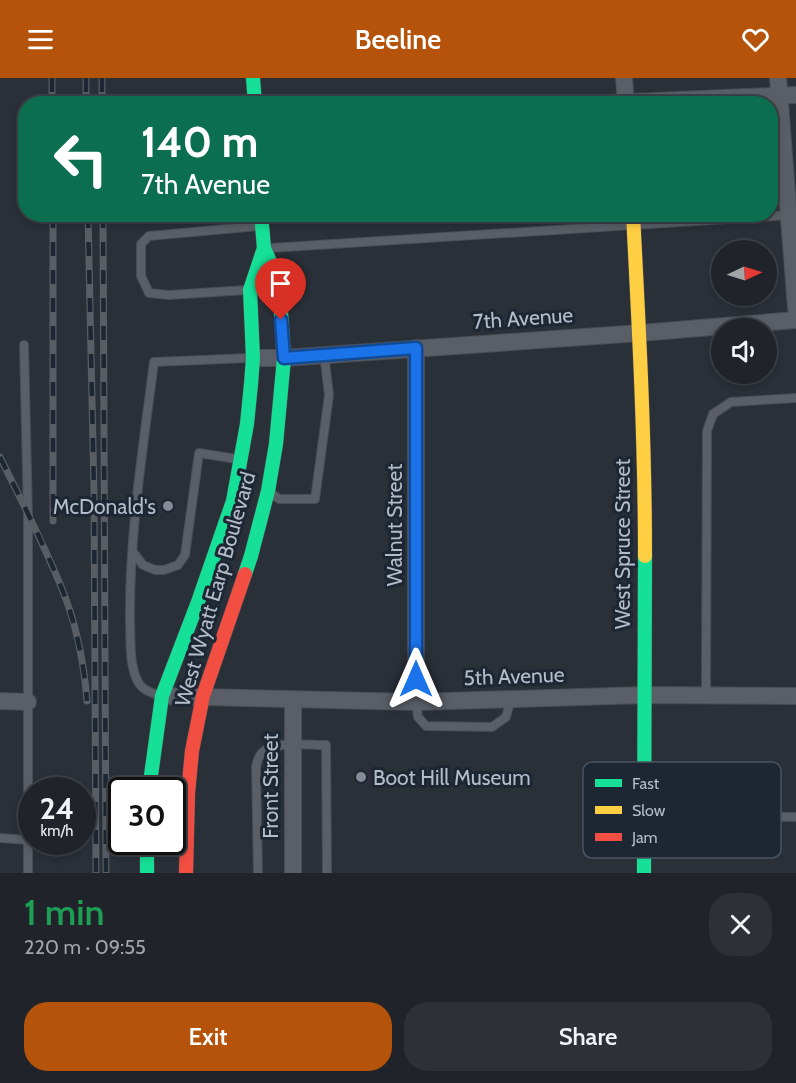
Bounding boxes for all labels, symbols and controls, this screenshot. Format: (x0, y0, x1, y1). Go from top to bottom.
icon: menu (24, 23, 57, 56)
text: Beeline (355, 23, 441, 56)
icon: heart (739, 23, 772, 56)
text: 140 m (141, 116, 258, 168)
icon: left (42, 120, 120, 198)
text: 7th Avenue (141, 168, 270, 201)
north arrow (711, 240, 777, 306)
map controls (711, 240, 777, 384)
pin (255, 258, 306, 320)
icon: arrive (264, 267, 297, 300)
street label: 7th Avenue (472, 302, 574, 334)
button: sound (711, 318, 777, 384)
street label: West Spruce Street (610, 459, 635, 629)
street label: Walnut Street (382, 464, 407, 586)
street label: West Wyatt Earp Boulevard (170, 469, 260, 709)
place label: McDonald's (53, 494, 156, 519)
marker: McDonald's (161, 499, 175, 513)
position arrow (384, 647, 448, 711)
street label: 5th Avenue (463, 662, 565, 690)
street label: Front Street (258, 733, 283, 839)
legend (583, 762, 781, 858)
place label: Boot Hill Museum (373, 765, 531, 790)
marker: Boot Hill Museum (354, 770, 368, 784)
text: Fast (632, 774, 660, 793)
speed limit sign: 30 (108, 777, 186, 855)
text: 24 (40, 790, 74, 827)
text: Slow (632, 801, 666, 820)
text: km/h (41, 822, 73, 840)
text: Jam (631, 828, 658, 847)
text: 1 min (24, 890, 104, 934)
button: close (709, 893, 772, 956)
text: 220 m · 09:55 (24, 935, 146, 959)
button: Exit (24, 1002, 392, 1071)
button: Share (404, 1002, 772, 1071)

